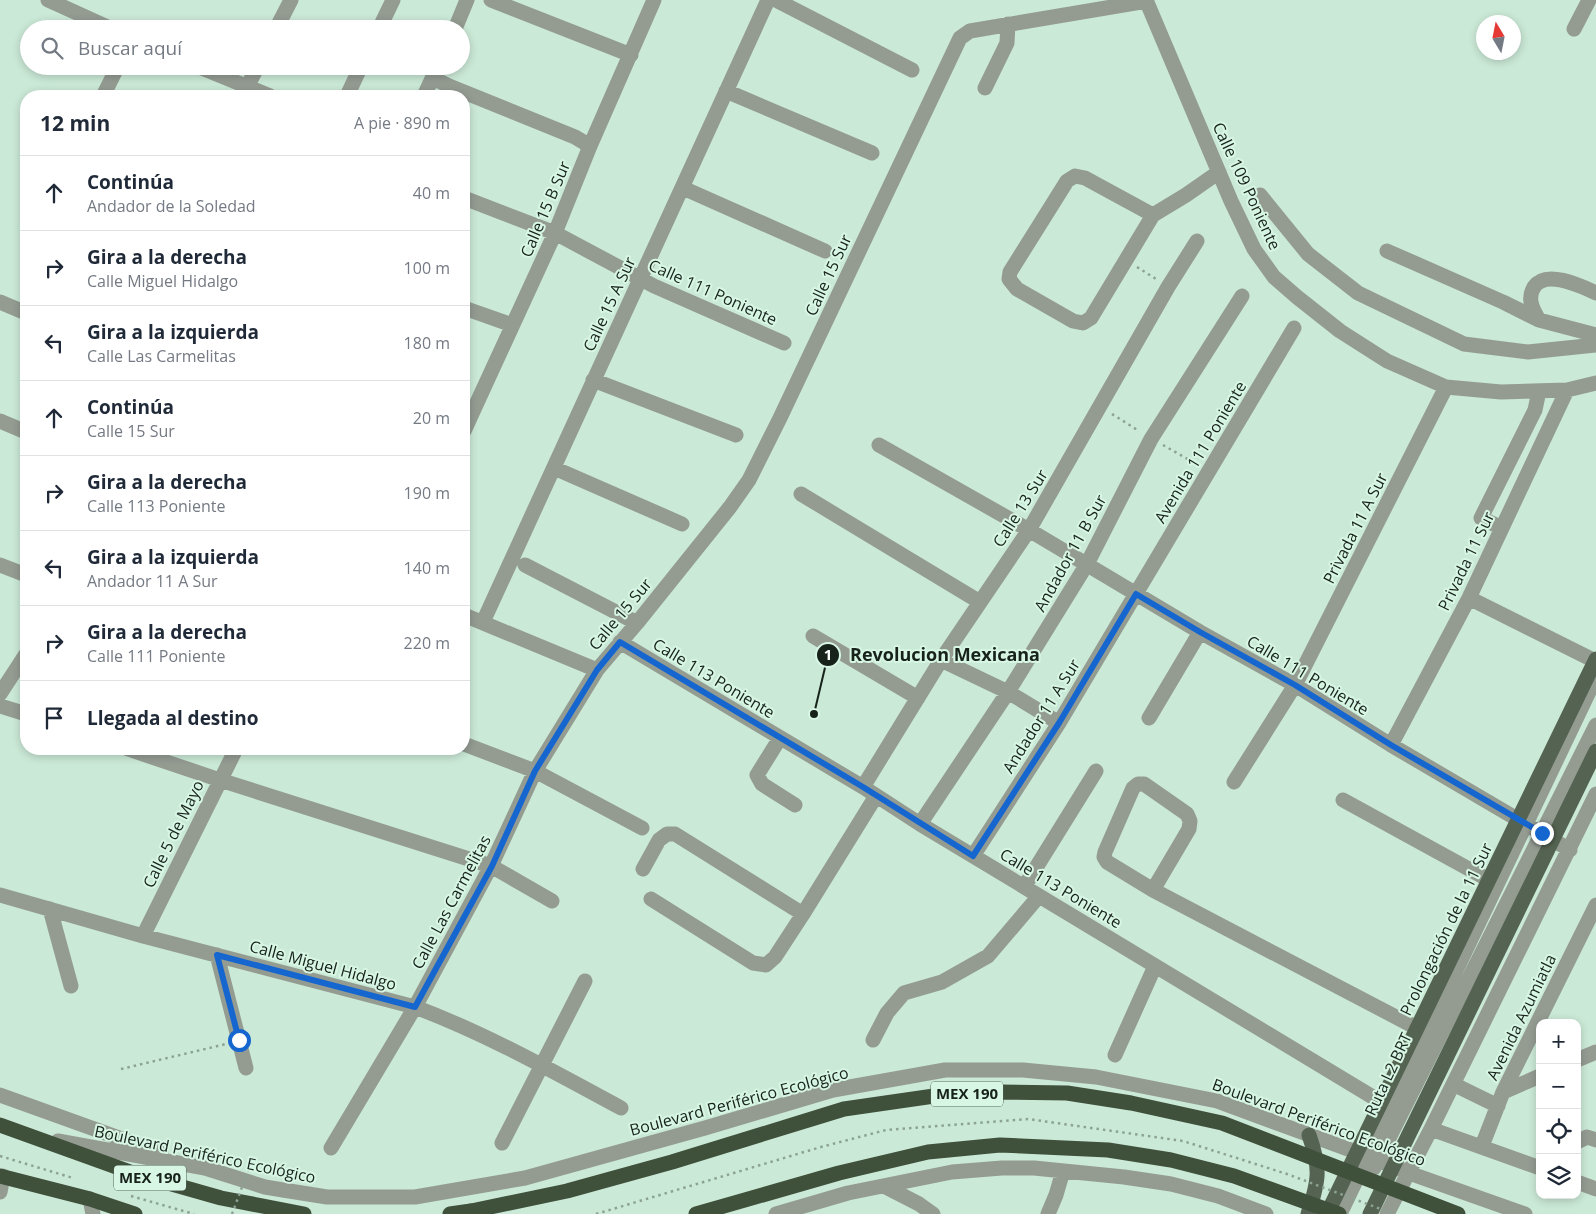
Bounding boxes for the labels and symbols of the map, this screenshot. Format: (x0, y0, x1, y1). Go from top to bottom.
north arrow (1476, 15, 1521, 60)
street label: Calle 109 Poniente (1208, 119, 1286, 253)
street label: Calle 15 B Sur (515, 157, 575, 260)
street label: Calle 15 Sur (799, 230, 857, 319)
street label: Calle 15 A Sur (577, 253, 641, 355)
street label: Calle 111 Poniente (645, 254, 781, 330)
street label: Avenida 111 Poniente (1149, 377, 1251, 527)
street label: Calle 13 Sur (987, 465, 1053, 551)
street label: Privada 11 A Sur (1318, 468, 1393, 587)
street label: Andador 11 B Sur (1029, 490, 1112, 616)
street label: Privada 11 Sur (1433, 507, 1500, 614)
street label: Calle 15 Sur (583, 573, 657, 655)
street label: Calle 111 Poniente (1243, 630, 1373, 720)
street label: Calle 113 Poniente (649, 633, 779, 723)
callout: Revolucion Mexicana (815, 638, 1050, 671)
text: Revolucion Mexicana (850, 642, 1040, 666)
text: 1 (824, 644, 832, 664)
street label: Andador 11 A Sur (997, 654, 1085, 777)
street label: Calle 5 de Mayo (137, 776, 209, 892)
route end (1531, 822, 1554, 845)
street label: Calle Las Carmelitas (406, 831, 496, 973)
street label: Prolongación de la 11 Sur (1395, 838, 1498, 1019)
street label: Calle 113 Poniente (996, 843, 1126, 933)
street label: Calle Miguel Hidalgo (247, 935, 399, 995)
street label: Avenida Azumiatla (1481, 950, 1561, 1084)
route start (228, 1029, 251, 1052)
street label: Ruta L2 BRT (1359, 1029, 1417, 1119)
street label: Boulevard Periférico Ecológico (627, 1061, 851, 1141)
street label: Boulevard Periférico Ecológico (1209, 1073, 1429, 1171)
road number: MEX 190 (931, 1082, 1003, 1106)
street label: Boulevard Periférico Ecológico (92, 1120, 318, 1188)
road number: MEX 190 (114, 1166, 186, 1190)

